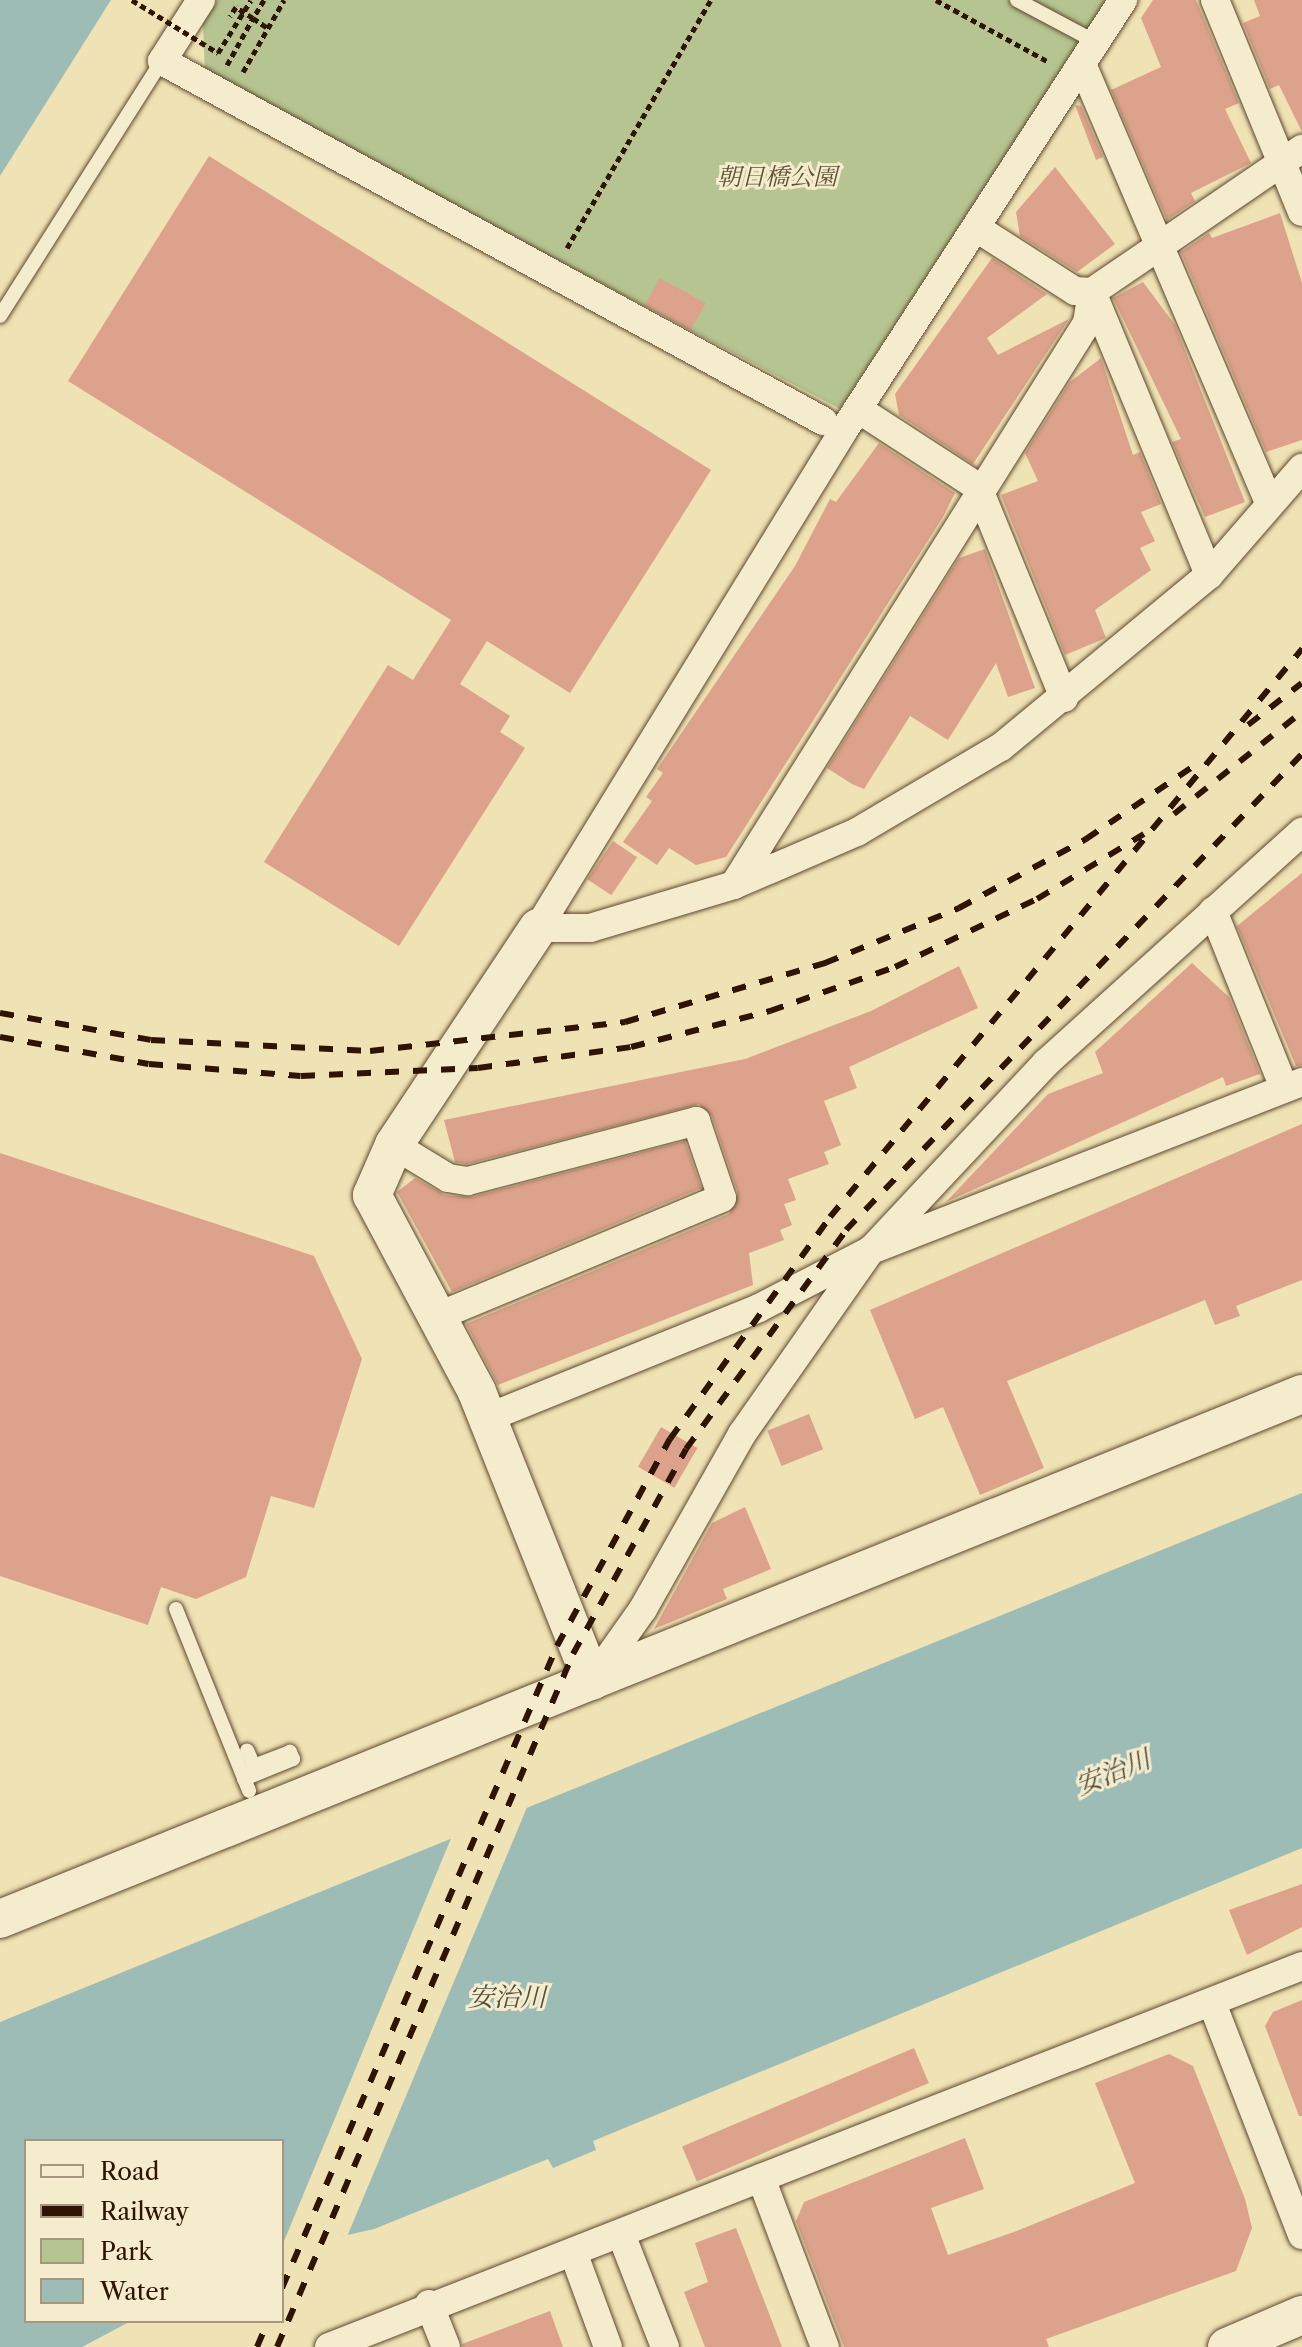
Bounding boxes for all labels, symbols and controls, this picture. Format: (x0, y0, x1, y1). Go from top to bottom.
park label: 朝日橋公園 (717, 163, 837, 191)
water label: 安治川 (1071, 1744, 1155, 1802)
water label: 安治川 (468, 1982, 546, 2014)
legend (24, 2139, 284, 2323)
text: Road (100, 2157, 159, 2186)
text: Railway (100, 2197, 189, 2226)
text: Park (100, 2237, 152, 2266)
text: Water (100, 2277, 169, 2306)

